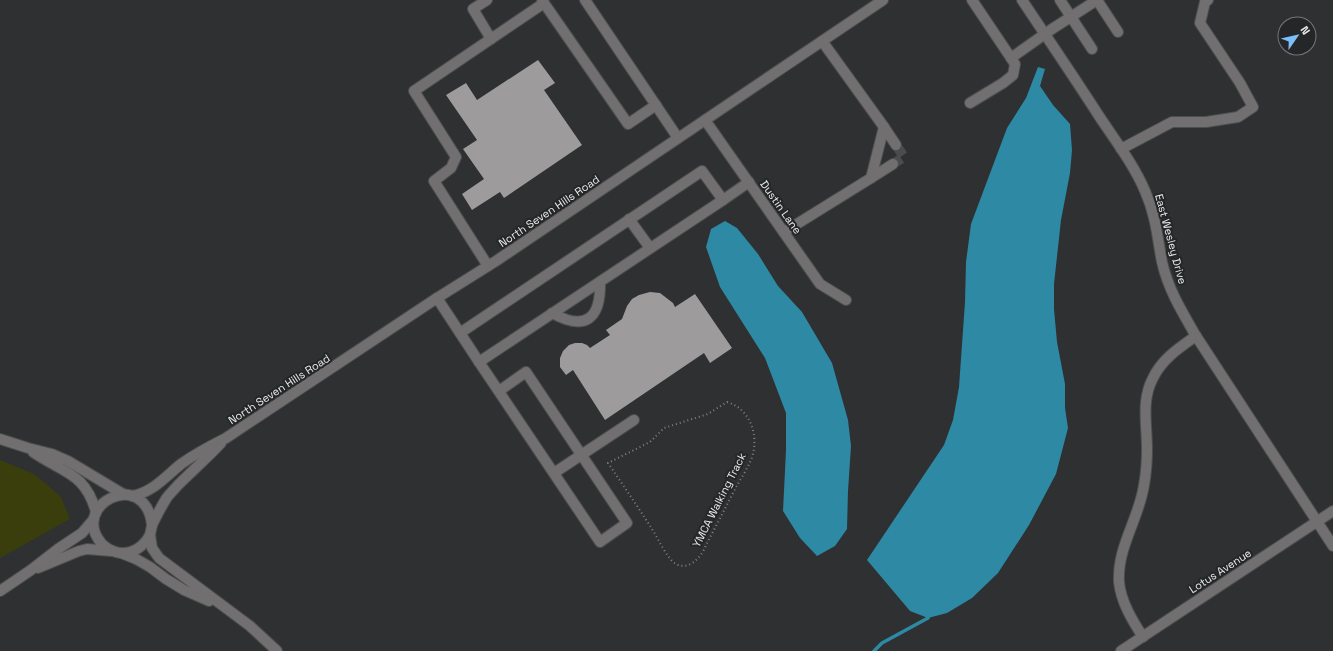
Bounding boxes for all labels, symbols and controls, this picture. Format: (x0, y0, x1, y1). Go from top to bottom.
north arrow (1277, 16, 1317, 56)
text: N (1297, 23, 1313, 37)
street label: North Seven Hills Road (496, 172, 602, 250)
street label: Dustin Lane (757, 177, 805, 237)
street label: East Wesley Drive (1152, 192, 1190, 286)
street label: North Seven Hills Road (225, 351, 333, 427)
street label: YMCA Walking Track (689, 450, 749, 550)
street label: Lotus Avenue (1186, 546, 1254, 596)

